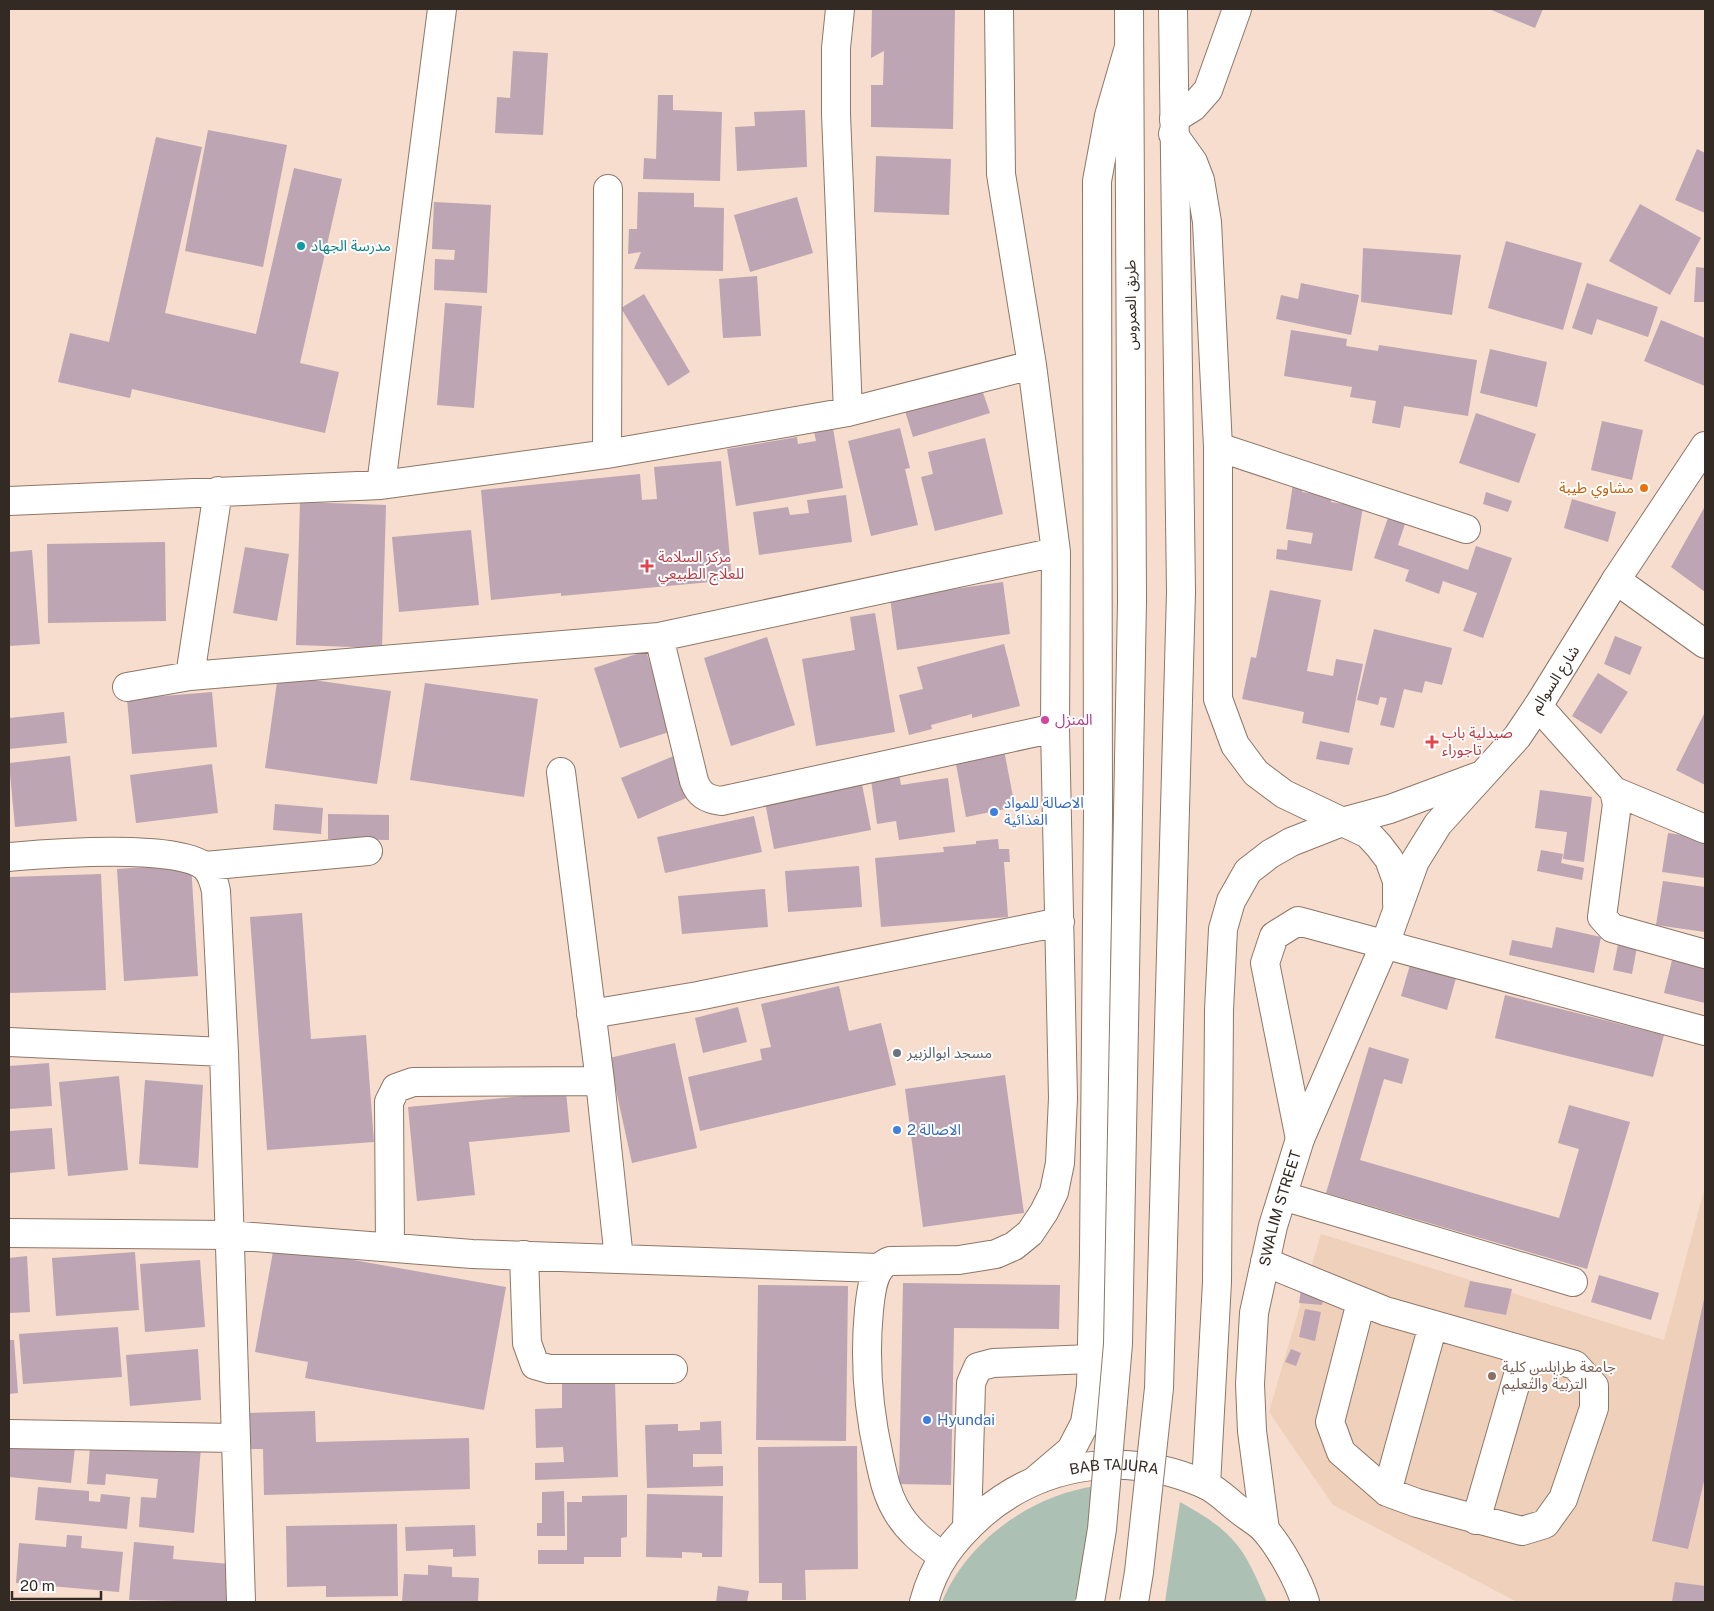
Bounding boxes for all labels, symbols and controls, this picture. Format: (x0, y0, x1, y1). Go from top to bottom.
place label: مدرسة الجهاد (311, 237, 391, 255)
marker: مدرسة الجهاد (295, 240, 307, 252)
street label: طريق العمروس (1121, 260, 1142, 350)
place label: مشاوي طيبة (1559, 479, 1634, 499)
marker: مشاوي طيبة (1638, 482, 1650, 494)
place label: مركز السلامة للعلاج الطبيعي (658, 548, 744, 586)
marker: مركز السلامة للعلاج الطبيعي (640, 559, 654, 573)
street label: شارع السوالم (1527, 642, 1586, 717)
place label: المنزل (1055, 711, 1093, 729)
marker: المنزل (1039, 714, 1051, 726)
place label: صيدلية باب تاجوراء (1442, 724, 1513, 759)
marker: صيدلية باب تاجوراء (1426, 736, 1438, 748)
place label: الاصالة للمواد الغذائية (1004, 794, 1084, 828)
marker: الاصالة للمواد الغذائية (988, 806, 1000, 818)
place label: مسجد ابوالزبير (906, 1044, 992, 1062)
marker: مسجد ابوالزبير (891, 1047, 903, 1059)
place label: الاصالة 2 (907, 1121, 961, 1138)
marker: الاصالة 2 (891, 1124, 903, 1136)
street label: SWALIM STREET (1255, 1148, 1304, 1268)
place label: جامعة طرابلس كلية التربية والتعليم (1502, 1358, 1616, 1395)
marker: جامعة طرابلس كلية التربية والتعليم (1486, 1370, 1498, 1382)
place label: Hyundai (937, 1411, 995, 1428)
marker: Hyundai (921, 1414, 933, 1426)
street label: BAB TAJURA (1068, 1456, 1161, 1478)
scale bar (12, 1568, 101, 1600)
text: 20 m (20, 1577, 55, 1594)

